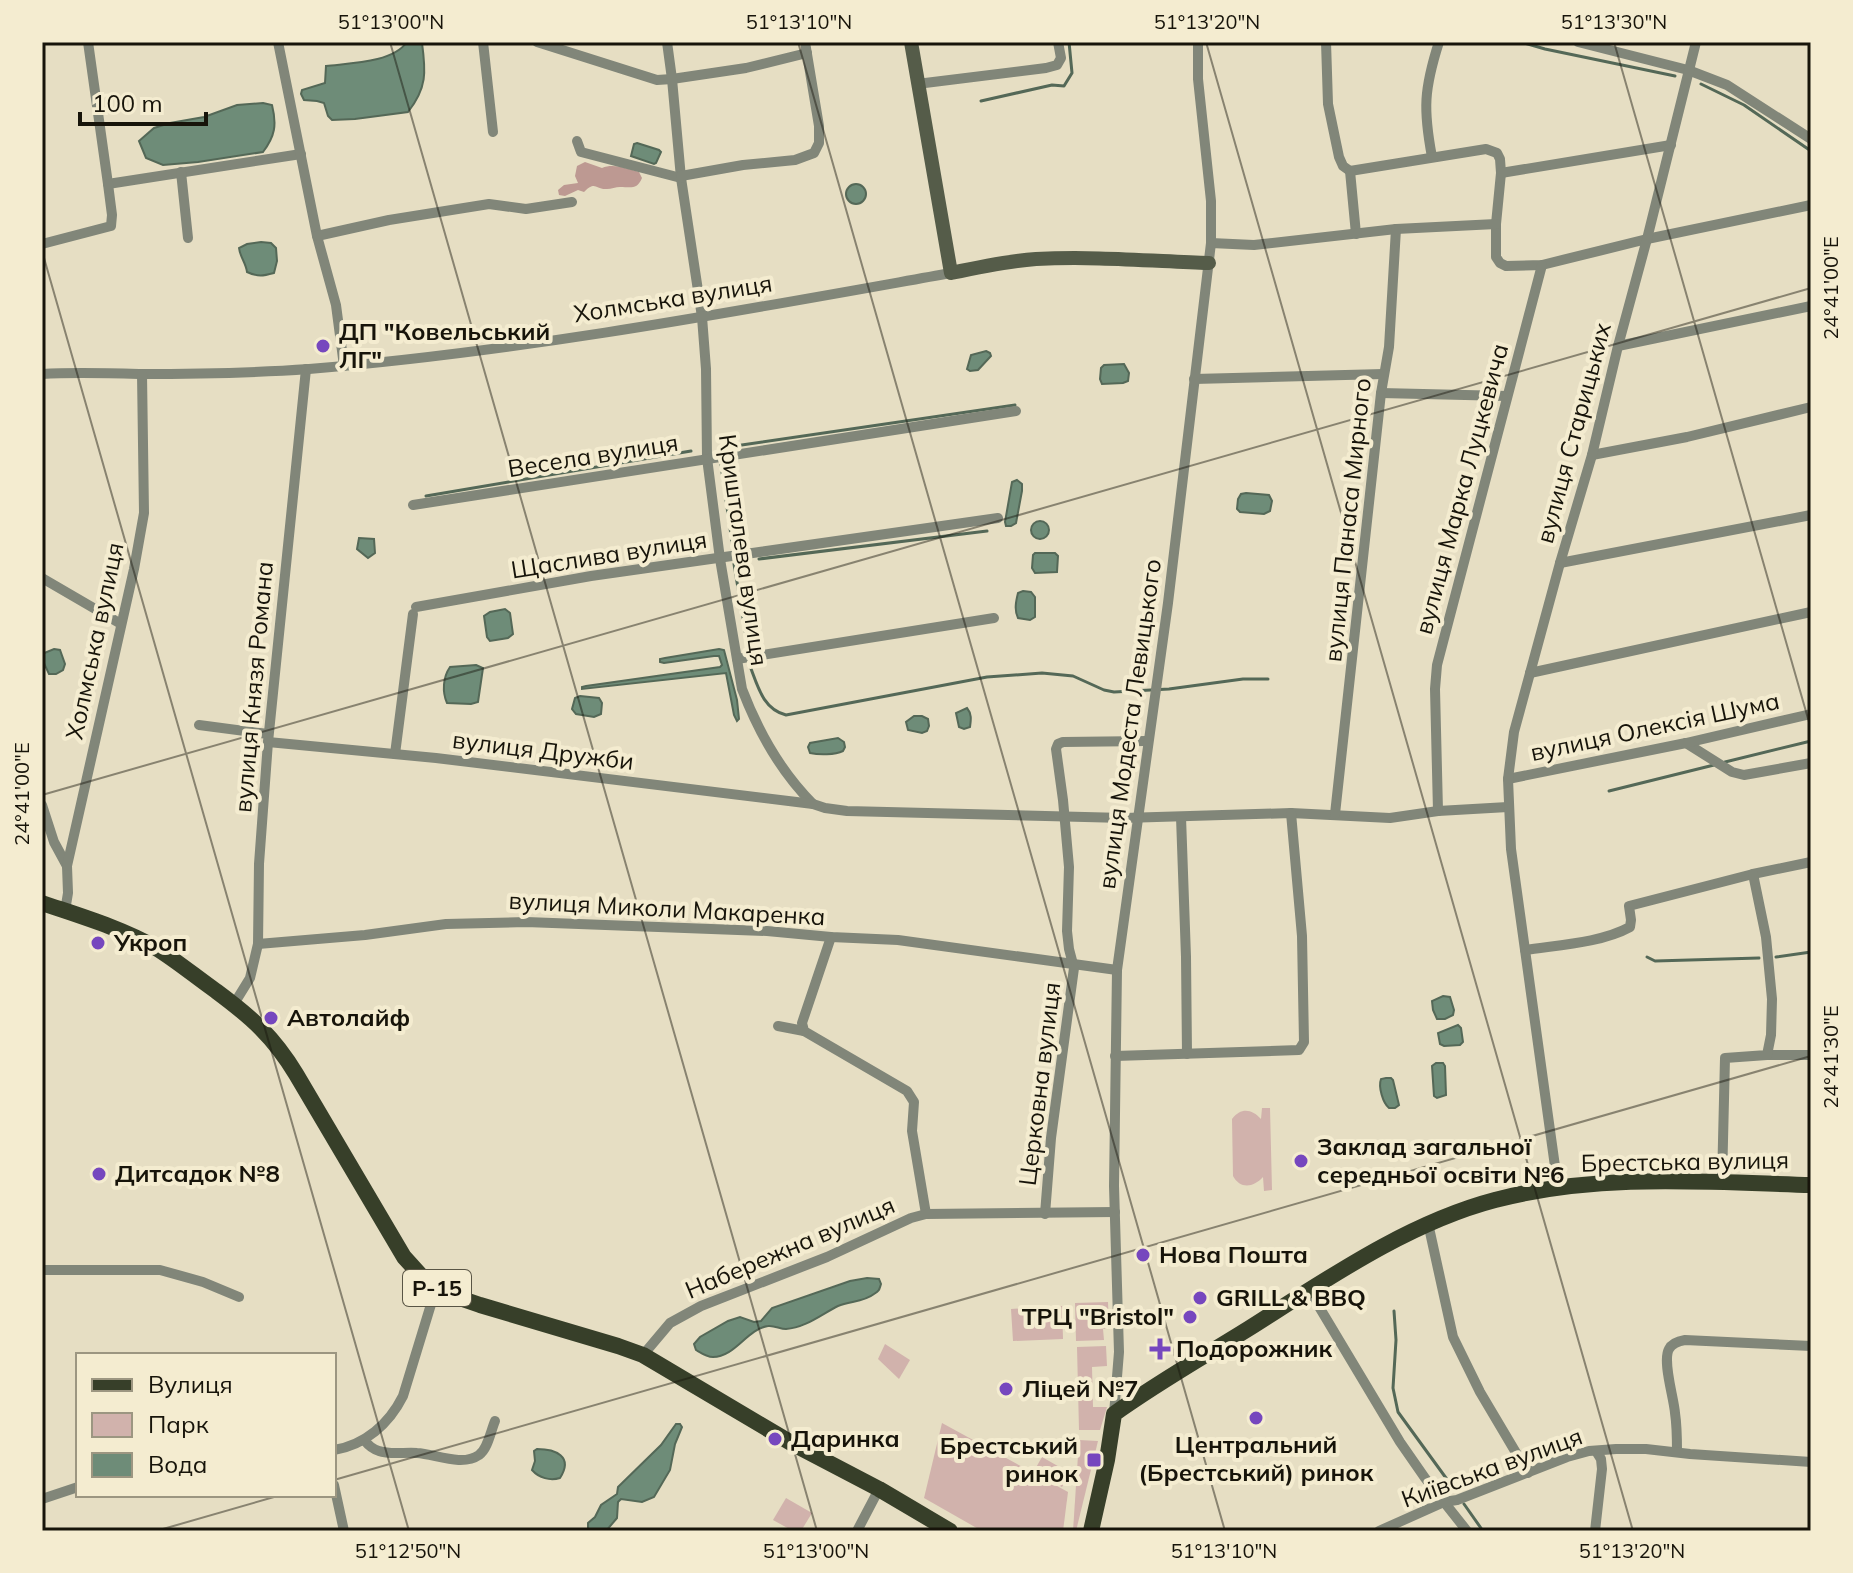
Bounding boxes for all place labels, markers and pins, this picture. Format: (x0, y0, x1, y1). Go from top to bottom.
place label: ДП "Ковельський ЛГ" (339, 316, 550, 374)
marker: ДП "Ковельський ЛГ" (314, 337, 332, 355)
place label: Укроп (113, 927, 187, 957)
marker: Укроп (89, 934, 107, 952)
place label: Автолайф (287, 1002, 410, 1032)
marker: Автолайф (262, 1009, 280, 1027)
place label: Заклад загальної середньої освіти №6 (1317, 1131, 1565, 1189)
marker: Заклад загальної середньої освіти №6 (1292, 1152, 1310, 1170)
place label: Дитсадок №8 (115, 1158, 280, 1188)
marker: Дитсадок №8 (90, 1165, 108, 1183)
place label: Нова Пошта (1159, 1239, 1308, 1269)
marker: Нова Пошта (1134, 1246, 1152, 1264)
place label: GRILL & BBQ (1216, 1282, 1366, 1312)
marker: GRILL & BBQ (1191, 1289, 1209, 1307)
place label: ТРЦ "Bristol" (1022, 1301, 1174, 1331)
marker: ТРЦ "Bristol" (1181, 1308, 1199, 1326)
place label: Подорожник (1176, 1333, 1333, 1363)
marker: Подорожник (1151, 1340, 1169, 1358)
place label: Ліцей №7 (1022, 1373, 1138, 1403)
marker: Ліцей №7 (997, 1380, 1015, 1398)
marker: Центральний (Брестський) ринок (1247, 1409, 1265, 1427)
place label: Даринка (791, 1423, 900, 1453)
place label: Центральний (Брестський) ринок (1138, 1429, 1374, 1487)
marker: Даринка (766, 1430, 784, 1448)
place label: Брестський ринок (940, 1430, 1078, 1488)
marker: Брестський ринок (1085, 1451, 1103, 1469)

